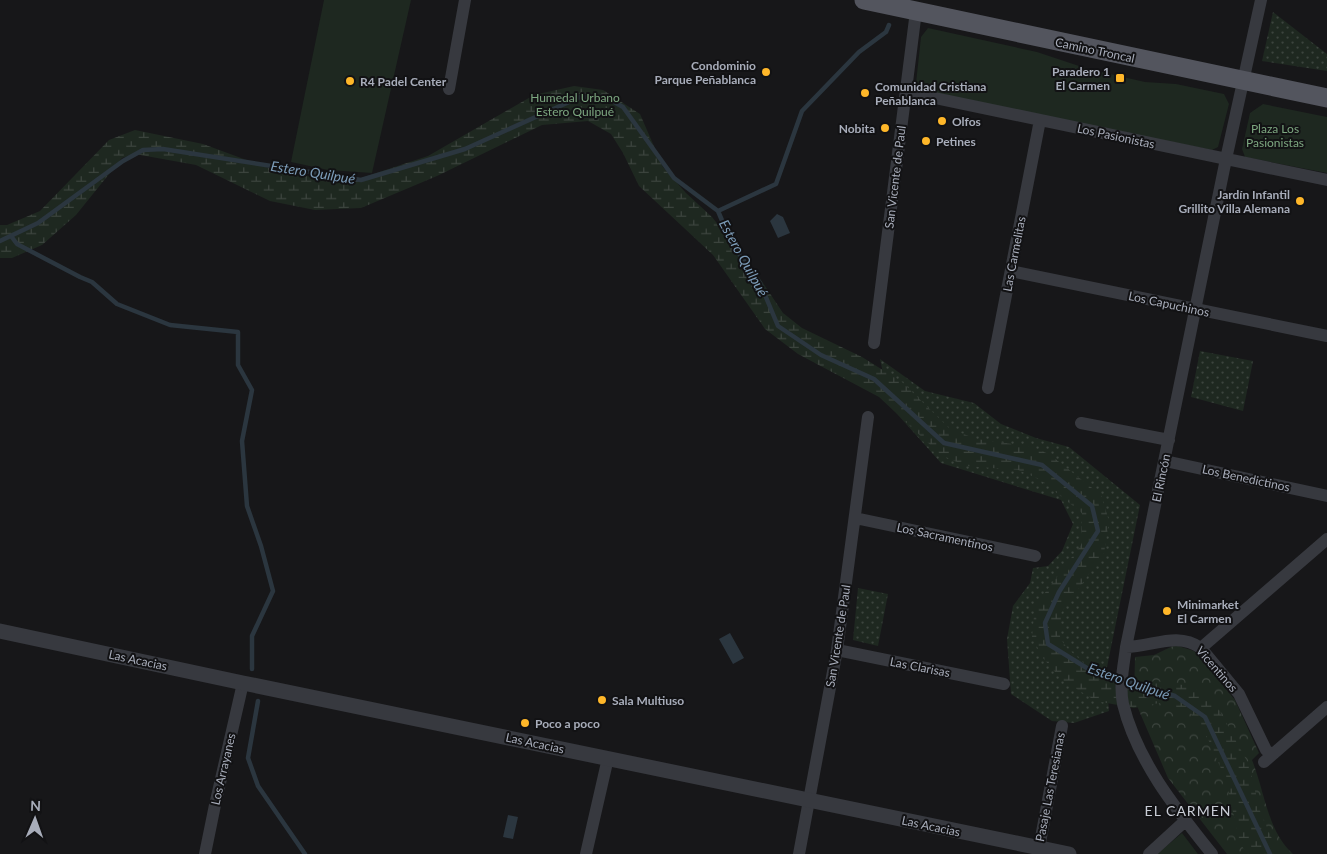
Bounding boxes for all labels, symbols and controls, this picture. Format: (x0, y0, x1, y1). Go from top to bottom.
street label: Camino Troncal (1054, 34, 1136, 66)
place label: Condominio Parque Peñablanca (655, 58, 756, 87)
place label: Paradero 1 El Carmen (1052, 64, 1110, 93)
marker: Condominio Parque Peñablanca (760, 66, 772, 78)
marker: Paradero 1 El Carmen (1114, 72, 1126, 84)
place label: R4 Padel Center (360, 74, 447, 89)
marker: R4 Padel Center (344, 75, 356, 87)
place label: Comunidad Cristiana Peñablanca (875, 79, 986, 108)
marker: Comunidad Cristiana Peñablanca (859, 87, 871, 99)
park label: Humedal Urbano Estero Quilpué (530, 90, 620, 119)
place label: Olfos (952, 114, 981, 129)
marker: Olfos (936, 115, 948, 127)
street label: Los Pasionistas (1076, 120, 1156, 152)
place label: Nobita (839, 121, 875, 136)
park label: Plaza Los Pasionistas (1246, 121, 1304, 150)
marker: Nobita (879, 122, 891, 134)
street label: San Vicente de Paul (881, 125, 909, 229)
place label: Petines (936, 134, 976, 149)
marker: Petines (920, 135, 932, 147)
water label: Estero Quilpué (270, 157, 357, 187)
place label: Jardín Infantil Grillito Villa Alemana (1178, 187, 1290, 216)
marker: Jardín Infantil Grillito Villa Alemana (1294, 195, 1306, 207)
street label: Las Carmelitas (999, 215, 1029, 293)
water label: Estero Quilpué (716, 217, 772, 300)
street label: Los Capuchinos (1127, 288, 1211, 320)
street label: El Rincón (1149, 453, 1173, 503)
street label: Los Benedictinos (1201, 461, 1291, 495)
street label: Los Sacramentinos (895, 519, 995, 555)
street label: San Vicente de Paul (822, 584, 854, 688)
place label: Minimarket El Carmen (1177, 597, 1239, 626)
marker: Minimarket El Carmen (1161, 605, 1173, 617)
street label: Vicentinos (1193, 643, 1241, 695)
street label: Las Acacias (107, 646, 169, 674)
street label: Las Clarisas (889, 654, 951, 680)
water label: Estero Quilpué (1086, 659, 1172, 703)
place label: Sala Multiuso (612, 693, 684, 708)
marker: Sala Multiuso (596, 694, 608, 706)
place label: Poco a poco (535, 716, 600, 731)
marker: Poco a poco (519, 717, 531, 729)
street label: Las Acacias (504, 729, 566, 757)
street label: Pasaje Las Teresianas (1032, 731, 1068, 843)
street label: Los Arrayanes (207, 732, 239, 806)
north arrow (10, 794, 60, 844)
text: N (30, 797, 41, 814)
district label: EL CARMEN (1145, 802, 1231, 819)
street label: Las Acacias (900, 812, 962, 840)

